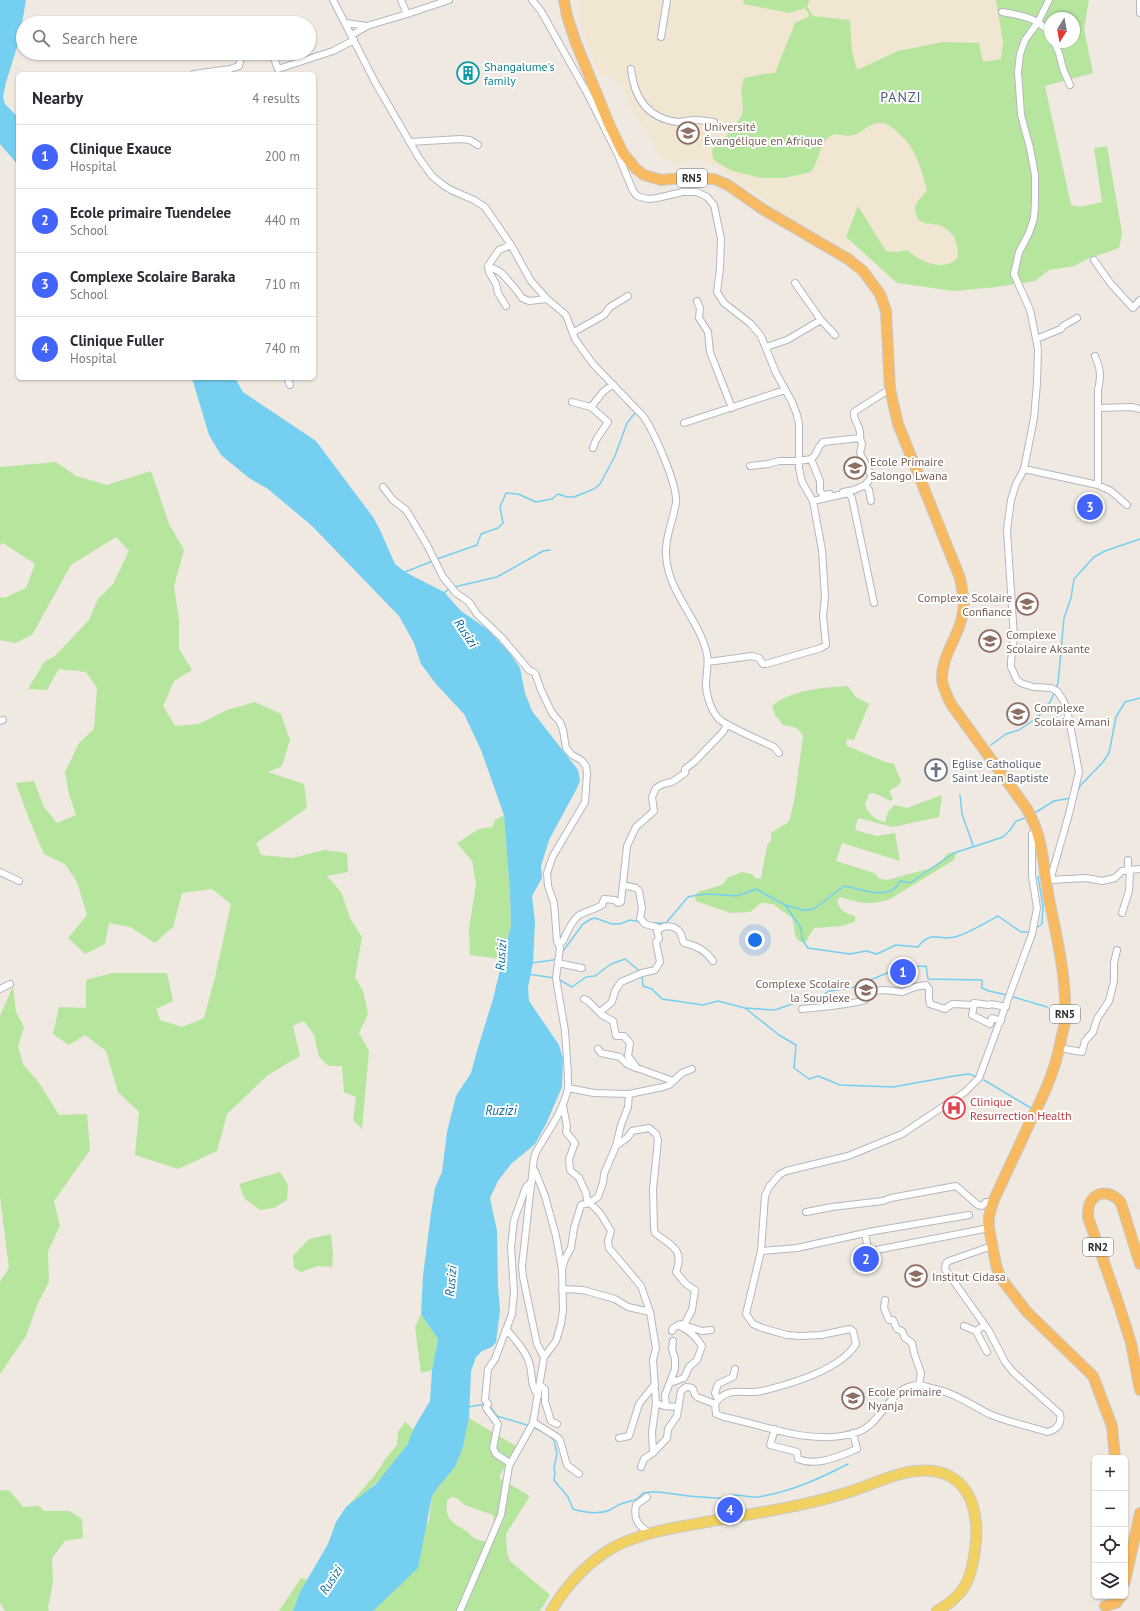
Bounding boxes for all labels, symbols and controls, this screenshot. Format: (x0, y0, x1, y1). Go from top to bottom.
north arrow (1044, 12, 1080, 48)
search box (16, 16, 316, 60)
icon: search (30, 27, 52, 49)
text: Search here (62, 29, 138, 48)
place label: Shangalume's family (484, 59, 554, 88)
building icon: Shangalume's family (455, 60, 481, 86)
text: Nearby (32, 87, 83, 109)
district label: PANZI (880, 88, 922, 106)
text: 4 results (252, 90, 300, 107)
place label: Université Évangélique en Afrique (704, 119, 823, 148)
school or university icon: Université Évangélique en Afrique (675, 120, 701, 146)
text: Clinique Exauce (70, 139, 172, 158)
text: 1 (41, 148, 49, 165)
text: 200 m (265, 148, 300, 165)
text: Hospital (70, 158, 116, 175)
road number: RN5 (677, 169, 707, 187)
text: Ecole primaire Tuendelee (70, 203, 231, 222)
text: 2 (41, 212, 49, 229)
text: 440 m (265, 212, 300, 229)
text: School (70, 222, 108, 239)
text: Complexe Scolaire Baraka (70, 267, 235, 286)
text: 3 (41, 276, 49, 293)
text: 710 m (265, 276, 300, 293)
text: School (70, 286, 108, 303)
text: Clinique Fuller (70, 331, 164, 350)
text: 4 (41, 340, 49, 357)
text: 740 m (265, 340, 300, 357)
text: Hospital (70, 350, 116, 367)
place label: Ecole Primaire Salongo Lwana (870, 454, 948, 483)
school or university icon: Ecole Primaire Salongo Lwana (842, 455, 868, 481)
pin: 3 (1077, 492, 1103, 522)
place label: Complexe Scolaire Confiance (918, 590, 1012, 619)
school or university icon: Complexe Scolaire Confiance (1014, 591, 1040, 617)
water label: Rusizi (450, 615, 482, 651)
place label: Complexe Scolaire Aksante (1006, 627, 1090, 656)
school or university icon: Complexe Scolaire Aksante (977, 628, 1003, 654)
place label: Complexe Scolaire Amani (1034, 700, 1110, 729)
school or university icon: Complexe Scolaire Amani (1005, 701, 1031, 727)
place label: Eglise Catholique Saint Jean Baptiste (952, 756, 1049, 785)
church icon: Eglise Catholique Saint Jean Baptiste (923, 757, 949, 783)
your location (745, 930, 765, 950)
water label: Rusizi (491, 938, 511, 971)
pin: 1 (890, 957, 916, 987)
place label: Complexe Scolaire la Souplexe (756, 976, 850, 1005)
school or university icon: Complexe Scolaire la Souplexe (853, 977, 879, 1003)
road number: RN5 (1050, 1005, 1080, 1023)
place label: Clinique Resurrection Health (970, 1094, 1071, 1123)
hospital icon: Clinique Resurrection Health (941, 1095, 967, 1121)
water label: Ruzizi (485, 1102, 517, 1119)
road number: RN2 (1083, 1238, 1113, 1256)
pin: 2 (853, 1244, 879, 1274)
school or university icon: Institut Cidasa (903, 1263, 929, 1289)
water label: Rusizi (441, 1264, 461, 1297)
place label: Institut Cidasa (932, 1269, 1006, 1284)
place label: Ecole primaire Nyanja (868, 1384, 942, 1413)
school or university icon: Ecole primaire Nyanja (840, 1385, 866, 1411)
map controls (1092, 1455, 1128, 1599)
button: + (1092, 1455, 1128, 1491)
button: − (1092, 1491, 1128, 1527)
pin: 4 (717, 1495, 743, 1525)
button: locate (1092, 1527, 1128, 1563)
water label: Rusizi (315, 1562, 347, 1598)
button: layers (1092, 1563, 1128, 1599)

